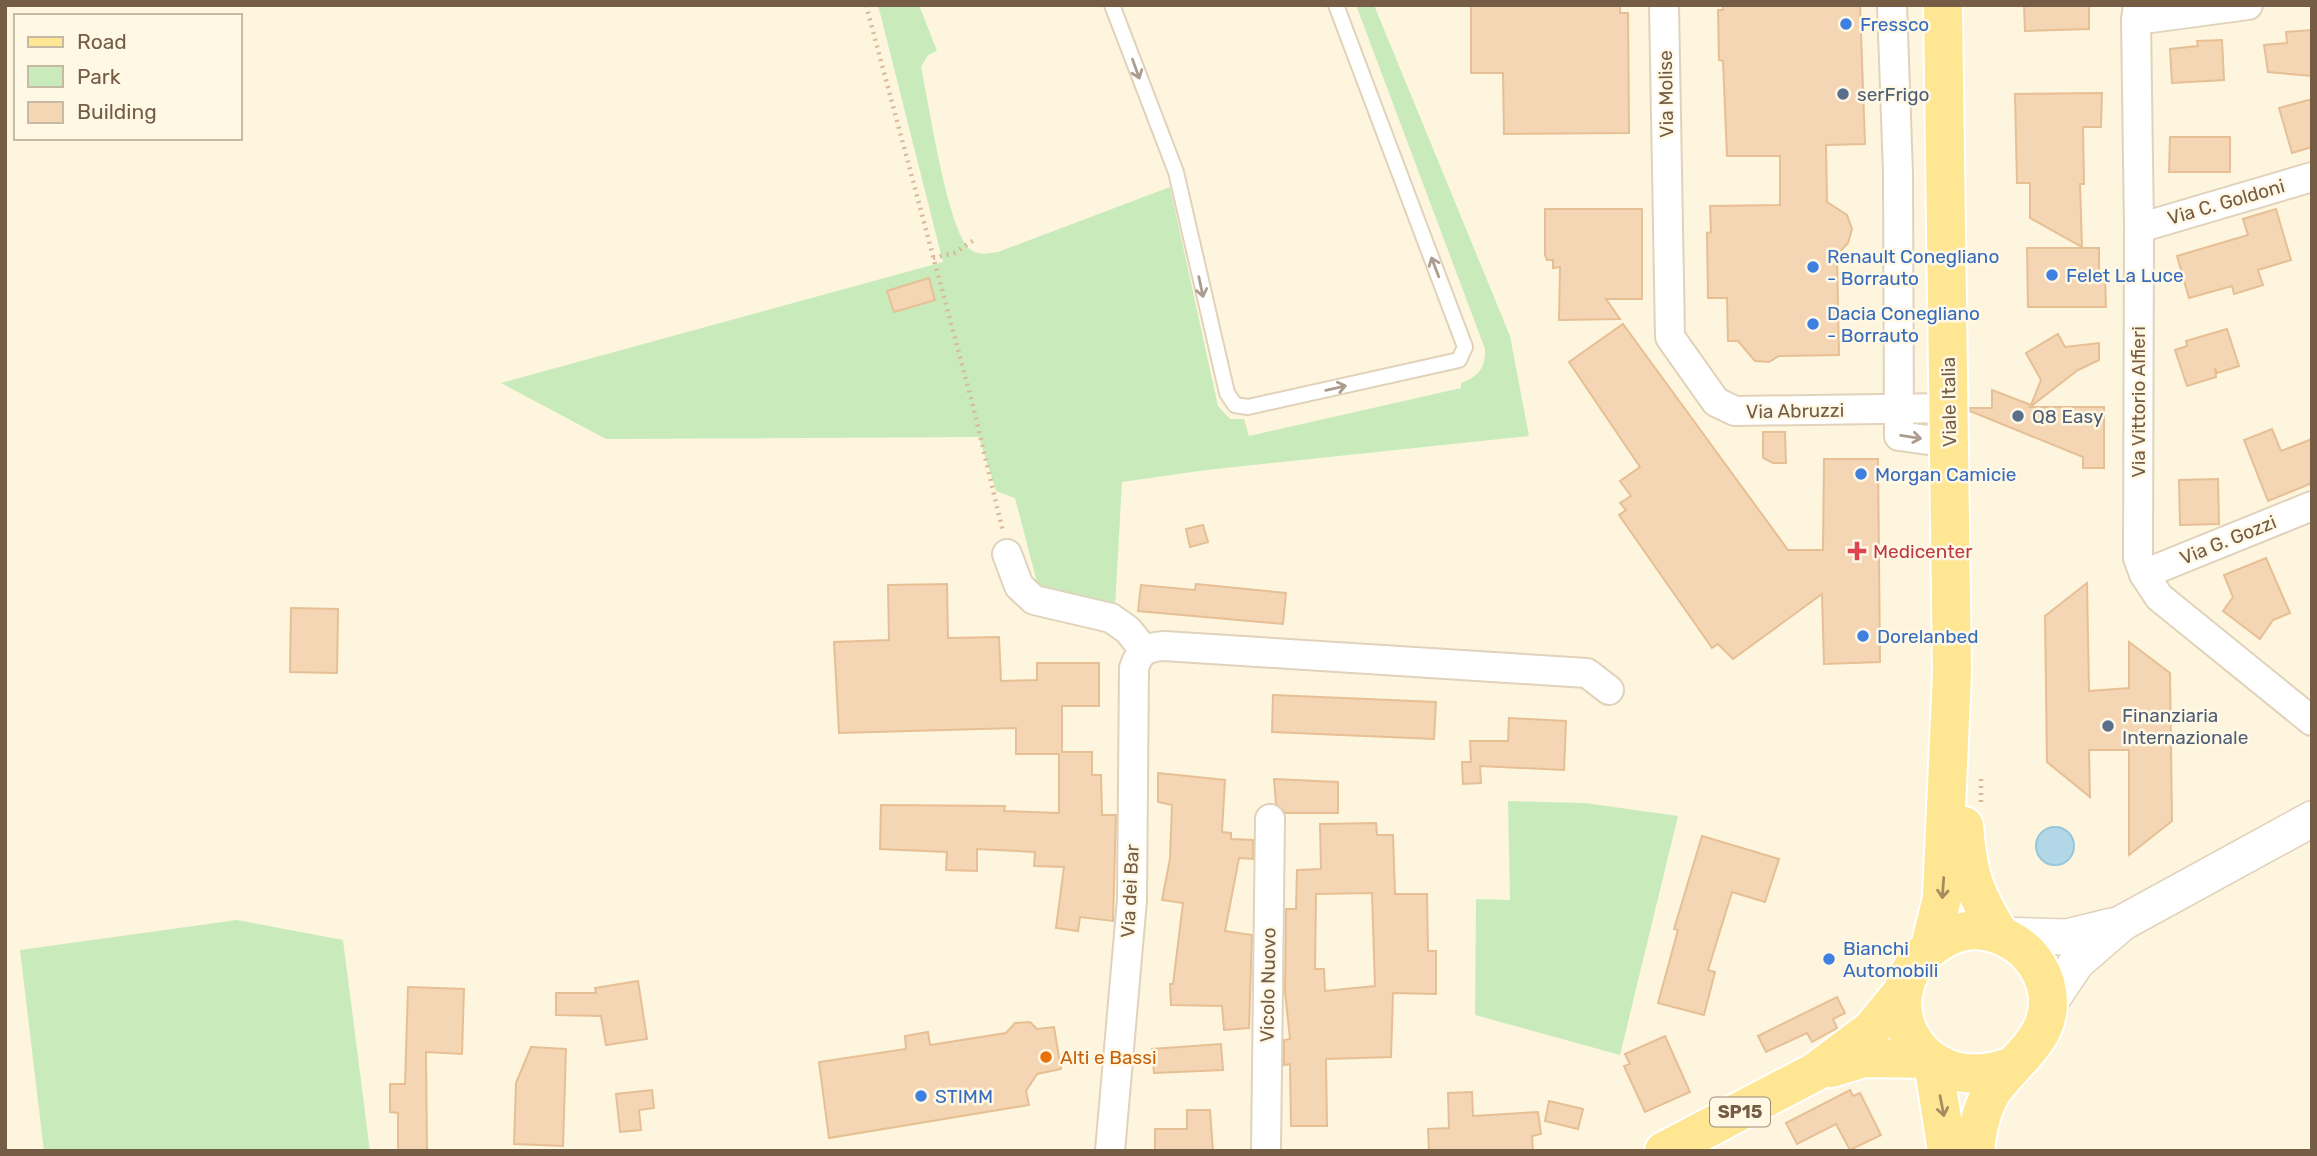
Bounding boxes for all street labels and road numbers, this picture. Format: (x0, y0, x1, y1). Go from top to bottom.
street label: Via Molise (1654, 50, 1678, 138)
street label: Via C. Goldoni (2165, 174, 2287, 230)
street label: Via Vittorio Alfieri (2127, 326, 2150, 478)
street label: Viale Italia (1937, 357, 1961, 447)
street label: Via Abruzzi (1746, 399, 1844, 423)
street label: Via G. Gozzi (2176, 510, 2280, 570)
street label: Via dei Bar (1116, 843, 1144, 938)
street label: Vicolo Nuovo (1255, 927, 1281, 1043)
road number: SP15 (1710, 1098, 1770, 1126)

